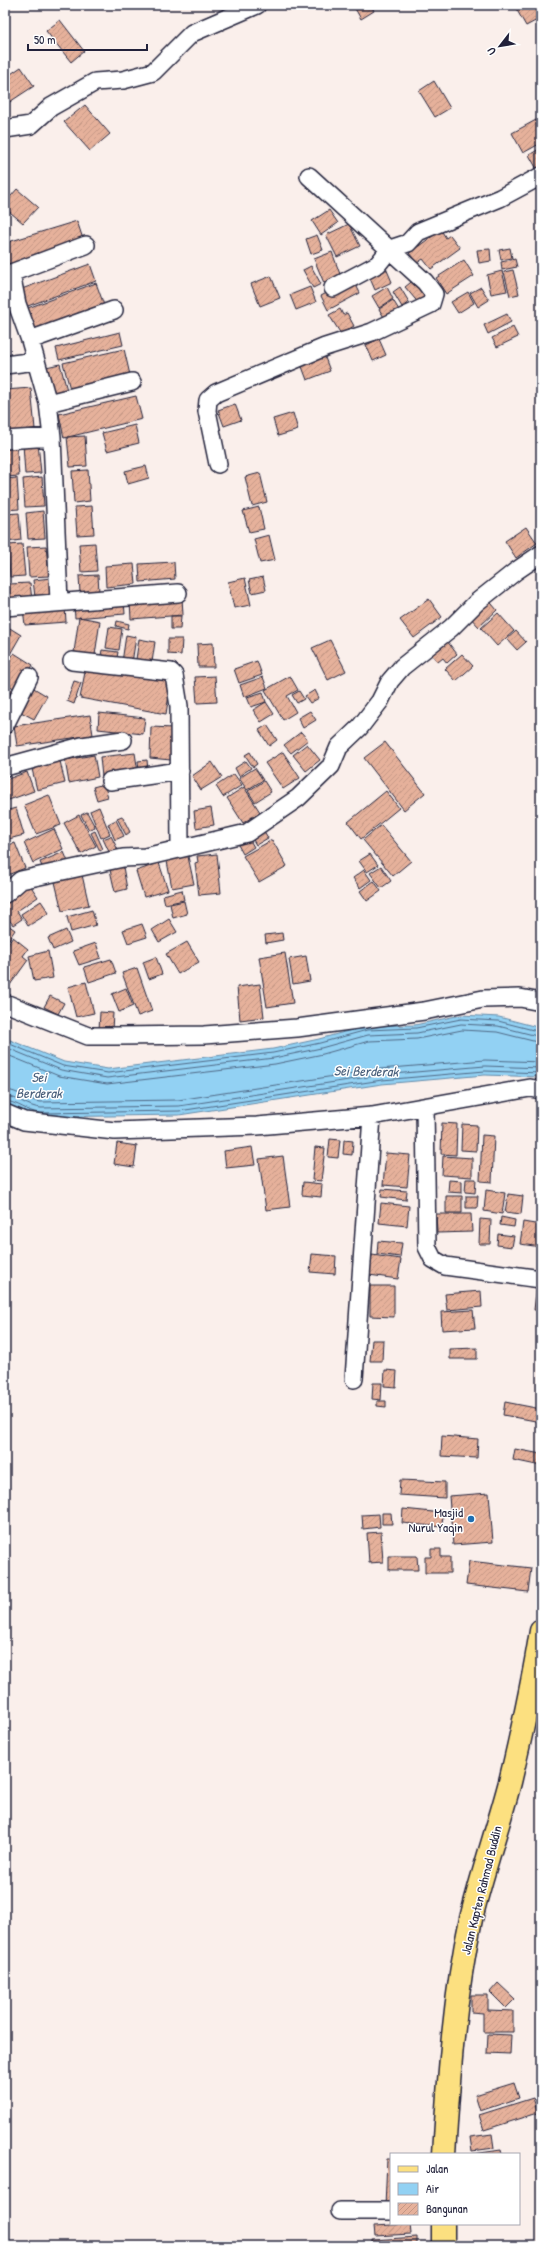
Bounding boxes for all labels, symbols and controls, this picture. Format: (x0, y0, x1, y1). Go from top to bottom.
scale bar (28, 26, 147, 52)
north arrow (480, 26, 520, 66)
text: 50 m (34, 31, 55, 48)
text: U (484, 45, 499, 57)
water label: Sei Berderak (334, 1060, 399, 1081)
water label: Sei Berderak (16, 1067, 63, 1102)
place label: Masjid Nurul Yaqin (409, 1503, 463, 1536)
marker: Masjid Nurul Yaqin (466, 1514, 476, 1524)
street label: Jalan Kapten Rahmad Buddin (456, 1823, 506, 1956)
legend (390, 2153, 520, 2225)
text: Jalan (426, 2160, 448, 2177)
text: Air (426, 2180, 440, 2197)
text: Bangunan (426, 2200, 468, 2217)

